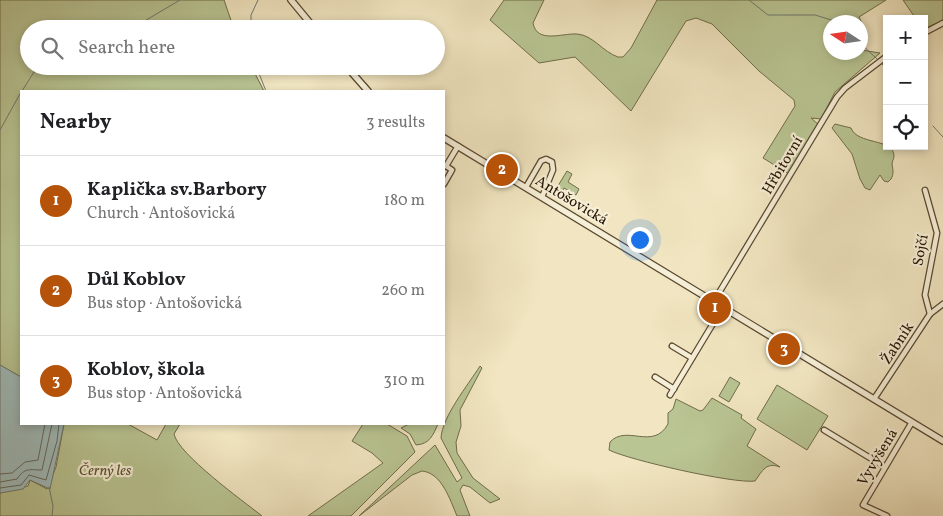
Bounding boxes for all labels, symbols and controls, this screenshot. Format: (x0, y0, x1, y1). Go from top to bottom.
north arrow (823, 15, 868, 60)
map controls (883, 15, 928, 150)
button: + (883, 15, 928, 60)
search box (20, 20, 445, 75)
icon: search (38, 34, 66, 62)
text: Search here (78, 35, 175, 61)
button: − (883, 60, 928, 105)
button: locate (883, 105, 928, 150)
text: Nearby (40, 108, 111, 137)
text: 3 results (366, 112, 425, 134)
street label: Hřbitovní (758, 132, 809, 199)
pin: 2 (486, 151, 518, 189)
street label: Antošovická (531, 171, 611, 231)
text: Kaplička sv.Barbory (87, 177, 267, 203)
text: 1 (53, 190, 59, 212)
text: 180 m (384, 190, 425, 212)
text: Church · Antošovická (87, 203, 235, 225)
your location (627, 227, 653, 253)
street label: Sojčí (908, 232, 935, 268)
text: Důl Koblov (87, 267, 186, 293)
text: 2 (52, 280, 60, 302)
text: 260 m (381, 280, 425, 302)
pin: 1 (699, 289, 731, 327)
text: Bus stop · Antošovická (87, 293, 242, 315)
street label: Žabník (877, 318, 920, 369)
pin: 3 (768, 330, 800, 368)
text: Koblov, škola (87, 357, 205, 383)
text: 3 (52, 370, 60, 392)
text: 310 m (384, 370, 425, 392)
text: Bus stop · Antošovická (87, 383, 242, 405)
street label: Vyvýšená (853, 425, 904, 490)
park label: Černý les (79, 461, 132, 482)

